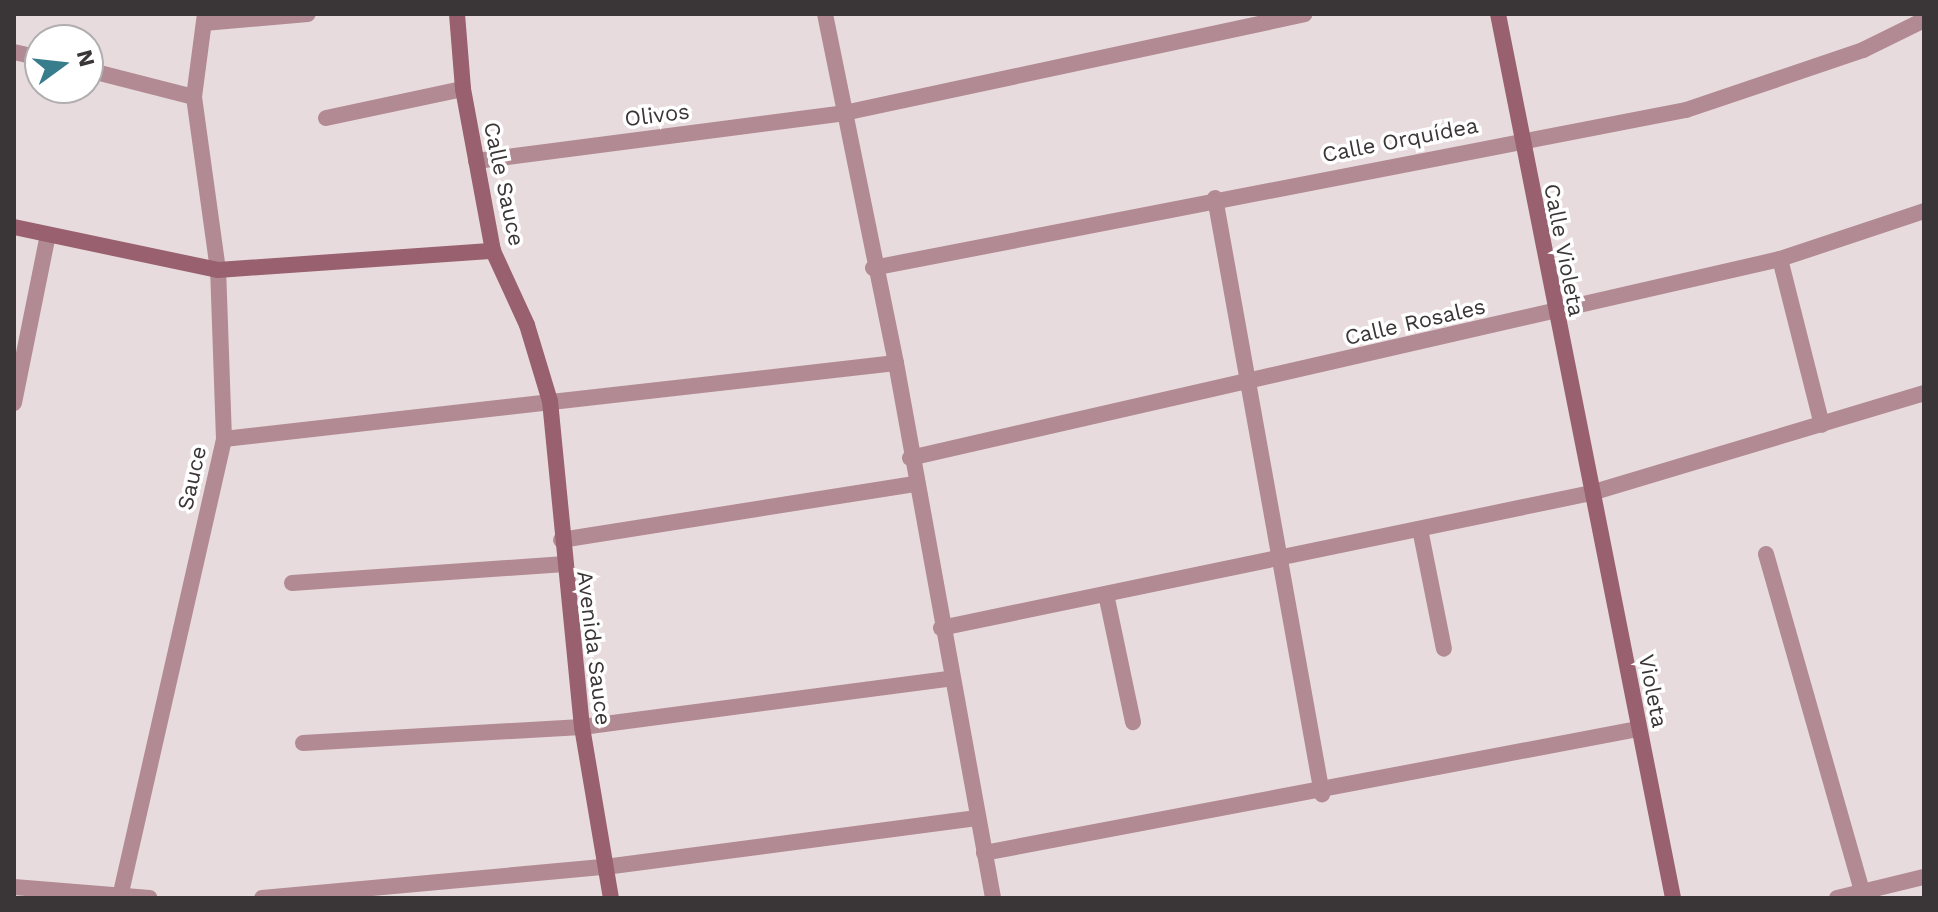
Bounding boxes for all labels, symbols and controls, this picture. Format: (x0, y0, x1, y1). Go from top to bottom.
north arrow (24, 24, 104, 104)
text: N (72, 47, 100, 69)
street label: Olivos (623, 98, 691, 132)
street label: Calle Orquídea (1320, 112, 1480, 168)
street label: Calle Sauce (478, 120, 530, 248)
street label: Calle Violeta (1538, 181, 1590, 319)
street label: Calle Rosales (1342, 293, 1488, 351)
street label: Sauce (172, 443, 212, 513)
street label: Avenida Sauce (571, 569, 617, 727)
street label: Violeta (1633, 652, 1673, 730)

